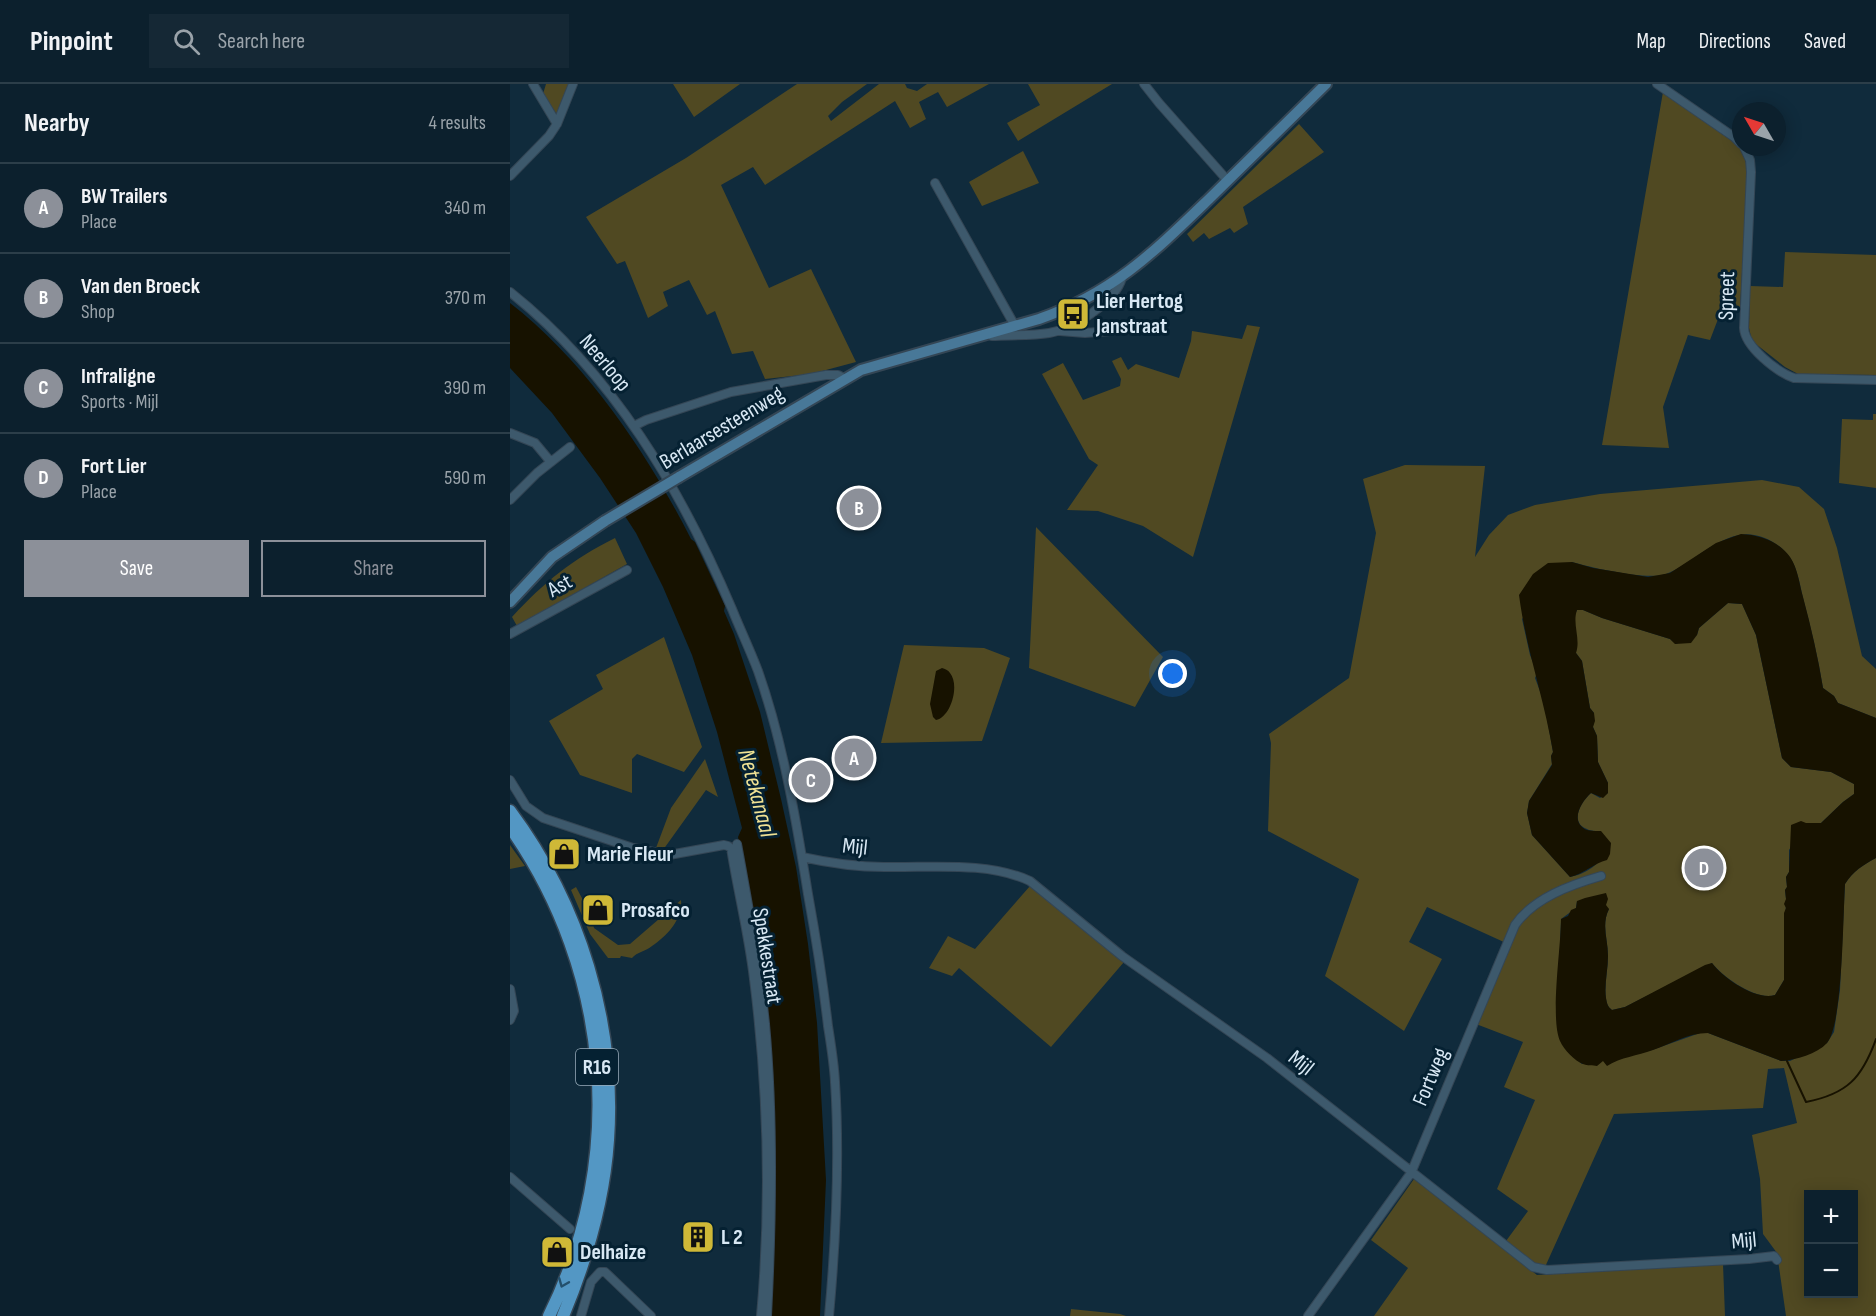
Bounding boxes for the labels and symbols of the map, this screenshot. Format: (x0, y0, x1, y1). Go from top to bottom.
north arrow (1732, 102, 1786, 156)
street label: Spreet (1713, 271, 1741, 321)
place label: Lier Hertog Janstraat (1095, 288, 1183, 340)
bus stop icon: Lier Hertog Janstraat (1055, 296, 1091, 332)
street label: Neerloop (573, 329, 637, 397)
street label: Berlaarsesteenweg (655, 380, 789, 476)
pin: B (840, 486, 878, 530)
street label: Ast (542, 568, 577, 604)
your location (1158, 659, 1187, 688)
pin: A (834, 736, 874, 780)
water label: Netekanaal (731, 746, 783, 841)
pin: C (792, 758, 830, 802)
street label: Mijl (841, 832, 869, 862)
shop icon: Marie Fleur (546, 836, 582, 872)
place label: Marie Fleur (587, 841, 673, 868)
pin: D (1684, 846, 1724, 890)
shop icon: Prosafco (580, 892, 616, 928)
place label: Prosafco (621, 897, 690, 924)
street label: Spekkestraat (746, 906, 788, 1006)
street label: Fortweg (1407, 1044, 1455, 1110)
street label: Mijl (1283, 1045, 1319, 1081)
road number: R16 (576, 1049, 618, 1085)
building icon: L 2 (680, 1219, 716, 1255)
place label: L 2 (721, 1224, 743, 1251)
street label: Mijl (1730, 1226, 1758, 1256)
shop icon: Delhaize (539, 1234, 575, 1270)
place label: Delhaize (580, 1239, 646, 1266)
one-way arrow (558, 1276, 570, 1287)

